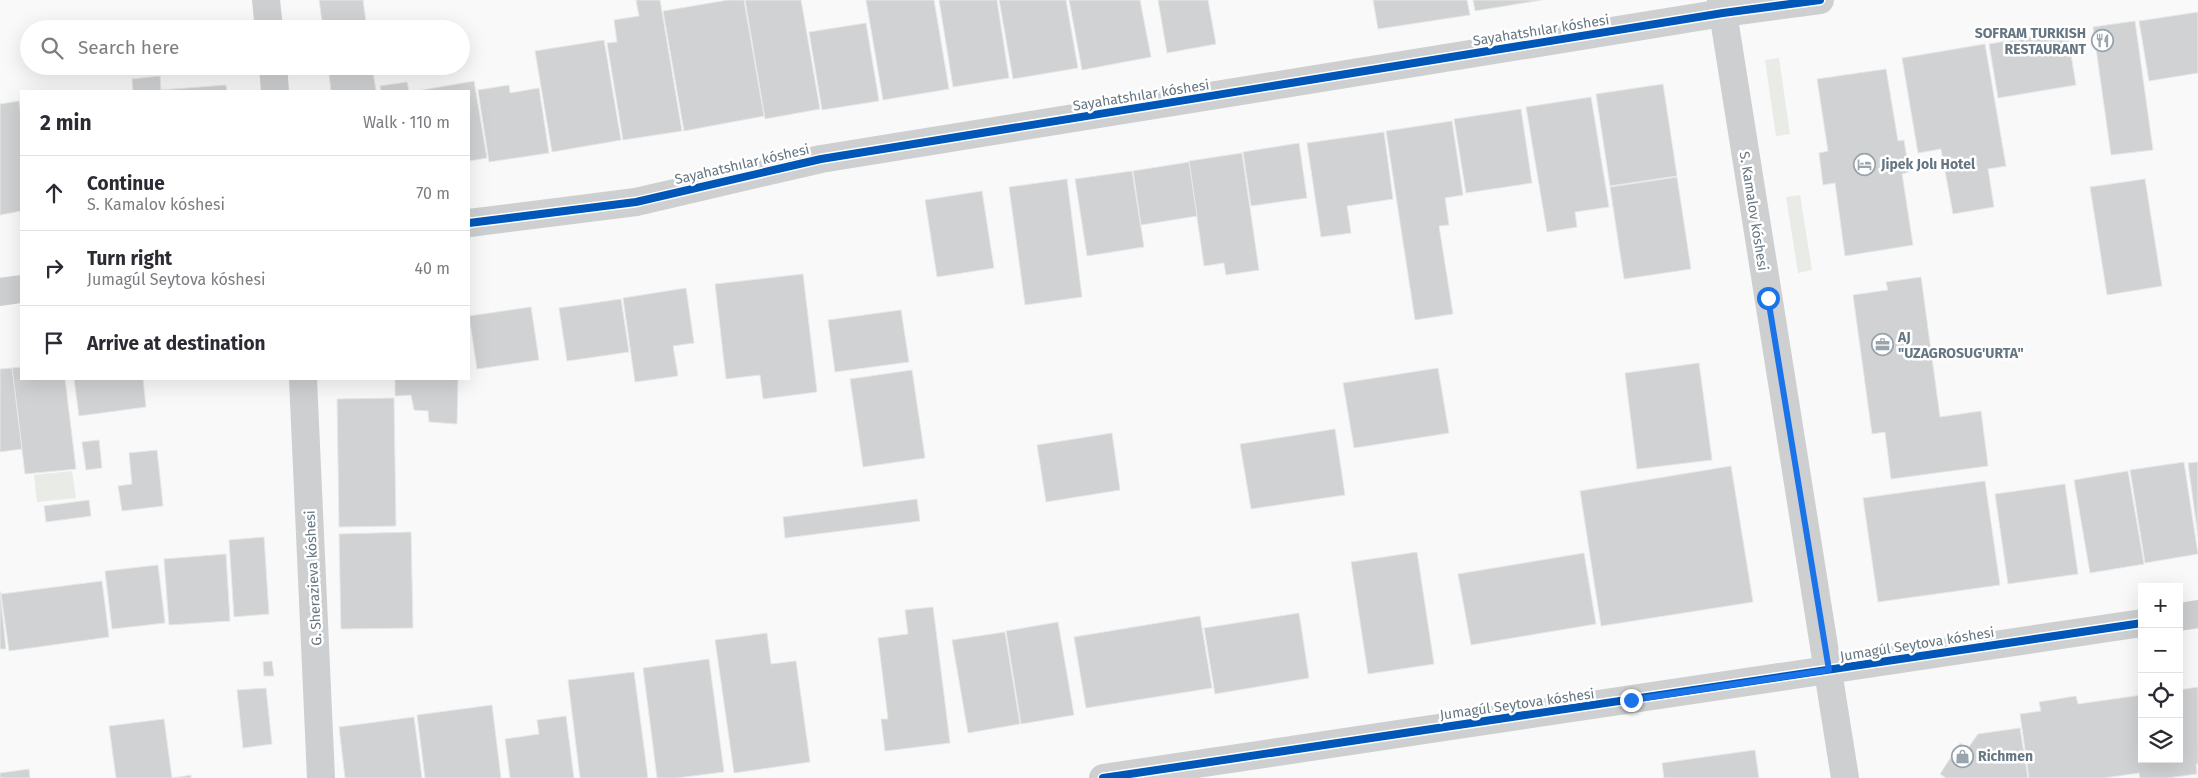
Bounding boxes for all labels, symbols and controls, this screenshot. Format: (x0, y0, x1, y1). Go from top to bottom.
street label: Sayahatshılar kóshesi (1472, 11, 1610, 50)
search box (20, 20, 470, 75)
place label: SOFRAM TURKISH RESTAURANT (1975, 25, 2086, 58)
restaurant icon: SOFRAM TURKISH RESTAURANT (2090, 29, 2114, 53)
icon: search (38, 34, 66, 62)
text: Search here (78, 36, 179, 59)
street label: Sayahatshılar kóshesi (1072, 76, 1210, 115)
text: 2 min (40, 110, 92, 136)
text: Walk · 110 m (363, 113, 450, 132)
street label: Sayahatshılar kóshesi (673, 141, 811, 188)
street label: S. Kamalov kóshesi (1736, 150, 1771, 272)
hotel icon: Jipek Jolı Hotel (1853, 152, 1877, 176)
place label: Jipek Jolı Hotel (1880, 156, 1976, 173)
text: Continue (87, 172, 165, 195)
icon: ahead (40, 179, 68, 207)
text: 70 m (416, 184, 450, 203)
text: S. Kamalov kóshesi (87, 195, 225, 214)
text: Turn right (87, 247, 172, 270)
icon: right (40, 254, 68, 282)
text: 40 m (415, 259, 450, 278)
text: Jumagúl Seytova kóshesi (87, 270, 265, 289)
route start (1757, 287, 1780, 310)
icon: arrive (40, 329, 68, 357)
place label: AJ "UZAGROSUG'URTA" (1897, 329, 2024, 362)
text: Arrive at destination (87, 332, 266, 355)
office icon: AJ "UZAGROSUG'URTA" (1870, 333, 1894, 357)
street label: G. Sherazieva kóshesi (301, 510, 326, 646)
map controls (2138, 583, 2183, 763)
button: + (2138, 583, 2183, 628)
street label: Jumagúl Seytova kóshesi (1839, 624, 1996, 665)
button: − (2138, 628, 2183, 673)
button: locate (2138, 673, 2183, 718)
street label: Jumagúl Seytova kóshesi (1439, 685, 1596, 724)
route end (1620, 689, 1643, 712)
button: layers (2138, 718, 2183, 763)
shop icon: Richmen (1950, 744, 1974, 768)
place label: Richmen (1978, 748, 2033, 765)

